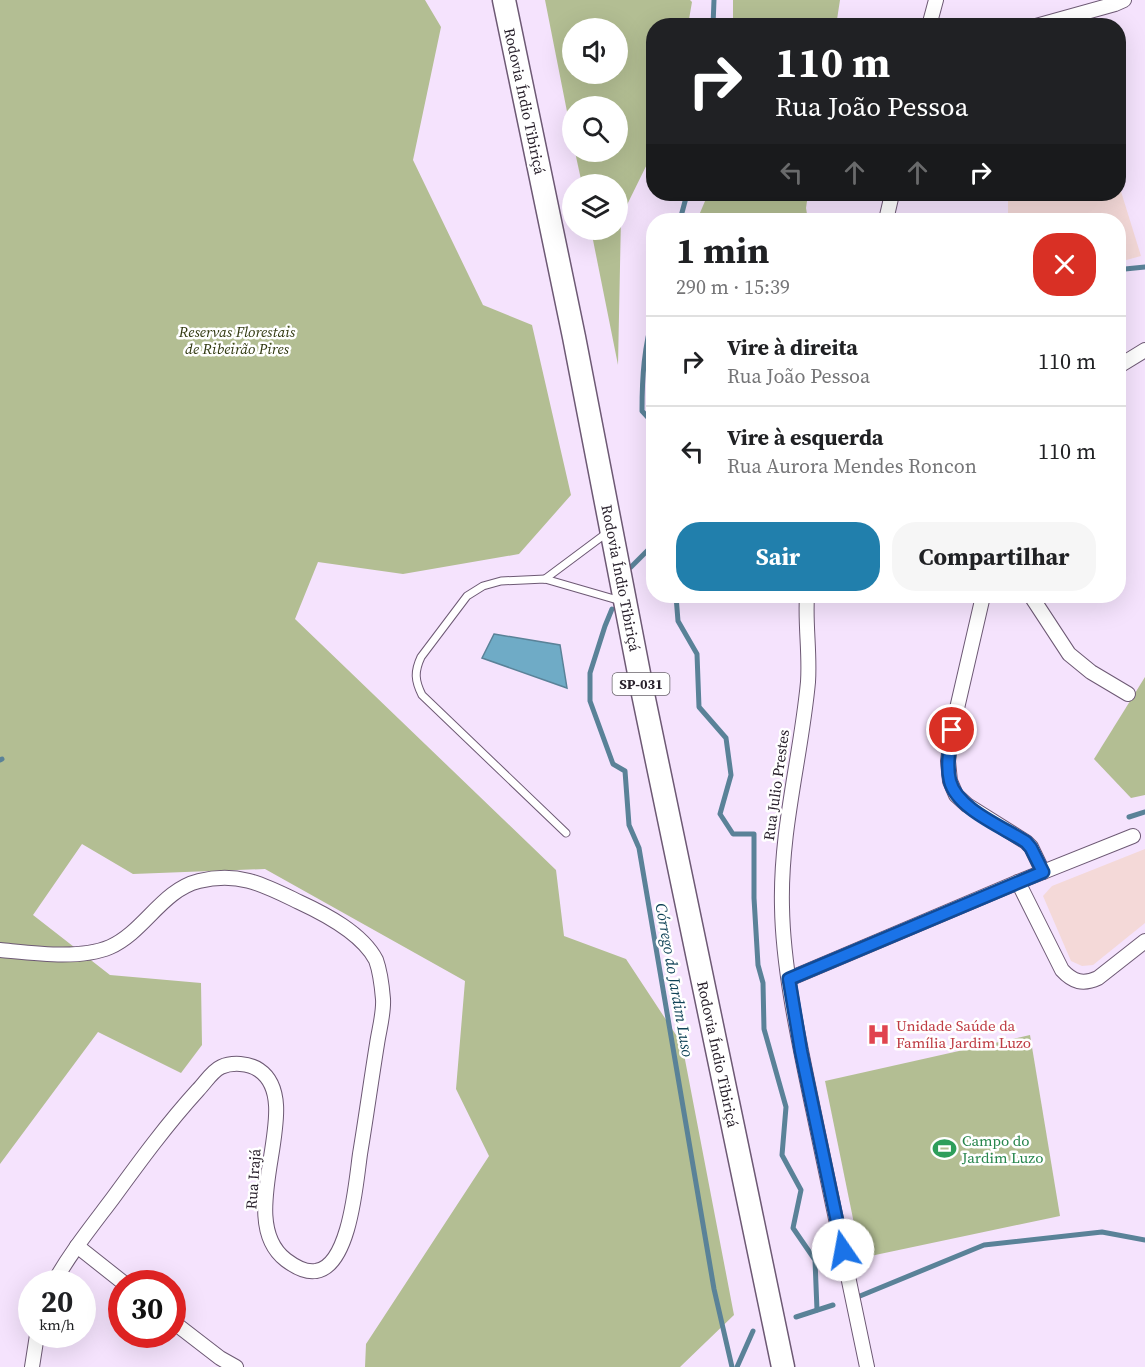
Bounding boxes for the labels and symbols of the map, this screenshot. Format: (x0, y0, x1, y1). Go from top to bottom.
street label: Rodovia Índio Tibiriçá (499, 26, 551, 177)
park label: Reservas Florestais de Ribeirão Pires (178, 321, 296, 359)
street label: Rodovia Índio Tibiriçá (596, 503, 646, 654)
road number: SP-031 (612, 673, 670, 695)
pin (926, 704, 977, 755)
street label: Rua Julio Prestes (758, 728, 794, 842)
water label: Córrego do Jardim Luso (651, 901, 699, 1059)
street label: Rodovia Índio Tibiriçá (692, 979, 744, 1130)
place label: Unidade Saúde da Família Jardim Luzo (896, 1015, 1031, 1053)
hospital icon: Unidade Saúde da Família Jardim Luzo (865, 1021, 891, 1047)
place label: Campo do Jardim Luzo (961, 1130, 1043, 1168)
sports icon: Campo do Jardim Luzo (931, 1136, 957, 1162)
street label: Rua Irajá (240, 1148, 266, 1210)
position arrow (811, 1218, 875, 1282)
speed limit sign: 30 (108, 1270, 186, 1348)

